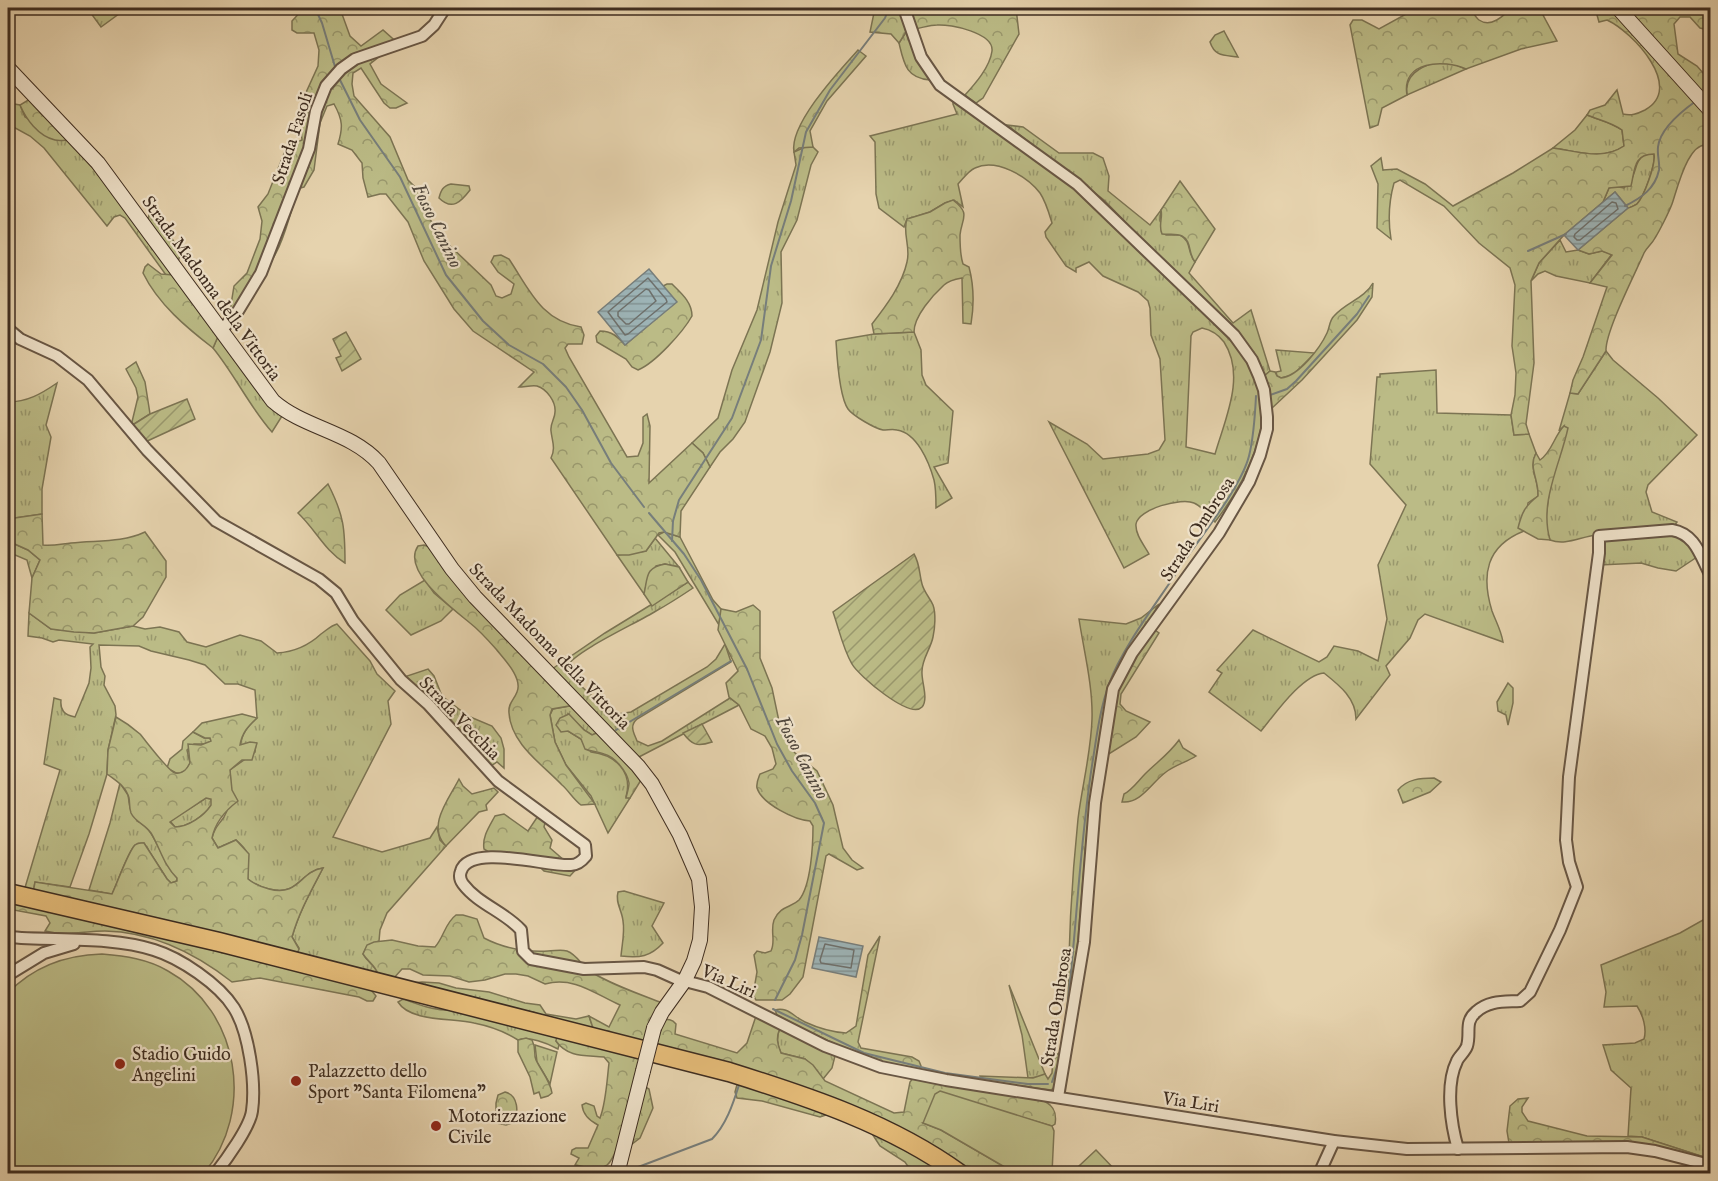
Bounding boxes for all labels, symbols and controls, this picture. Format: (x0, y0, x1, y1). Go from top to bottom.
street label: Strada Fasoli (268, 89, 319, 188)
water label: Fosso Canino (405, 179, 468, 272)
street label: Strada Madonna della Vittoria (136, 192, 286, 386)
street label: Strada Ombrosa (1156, 473, 1241, 586)
street label: Strada Madonna della Vittoria (463, 559, 635, 735)
street label: Strada Vecchia (413, 672, 505, 766)
water label: Fosso Canino (769, 711, 834, 804)
street label: Strada Ombrosa (1037, 946, 1078, 1068)
street label: Via Liri (697, 960, 759, 1005)
place label: Stadio Guido Angelini (131, 1044, 231, 1088)
marker: Stadio Guido Angelini (113, 1057, 127, 1071)
place label: Palazzetto dello Sport "Santa Filomena" (308, 1061, 486, 1105)
marker: Palazzetto dello Sport "Santa Filomena" (289, 1074, 303, 1088)
street label: Via Liri (1160, 1087, 1221, 1119)
place label: Motorizzazione Civile (448, 1106, 567, 1150)
marker: Motorizzazione Civile (429, 1119, 443, 1133)

